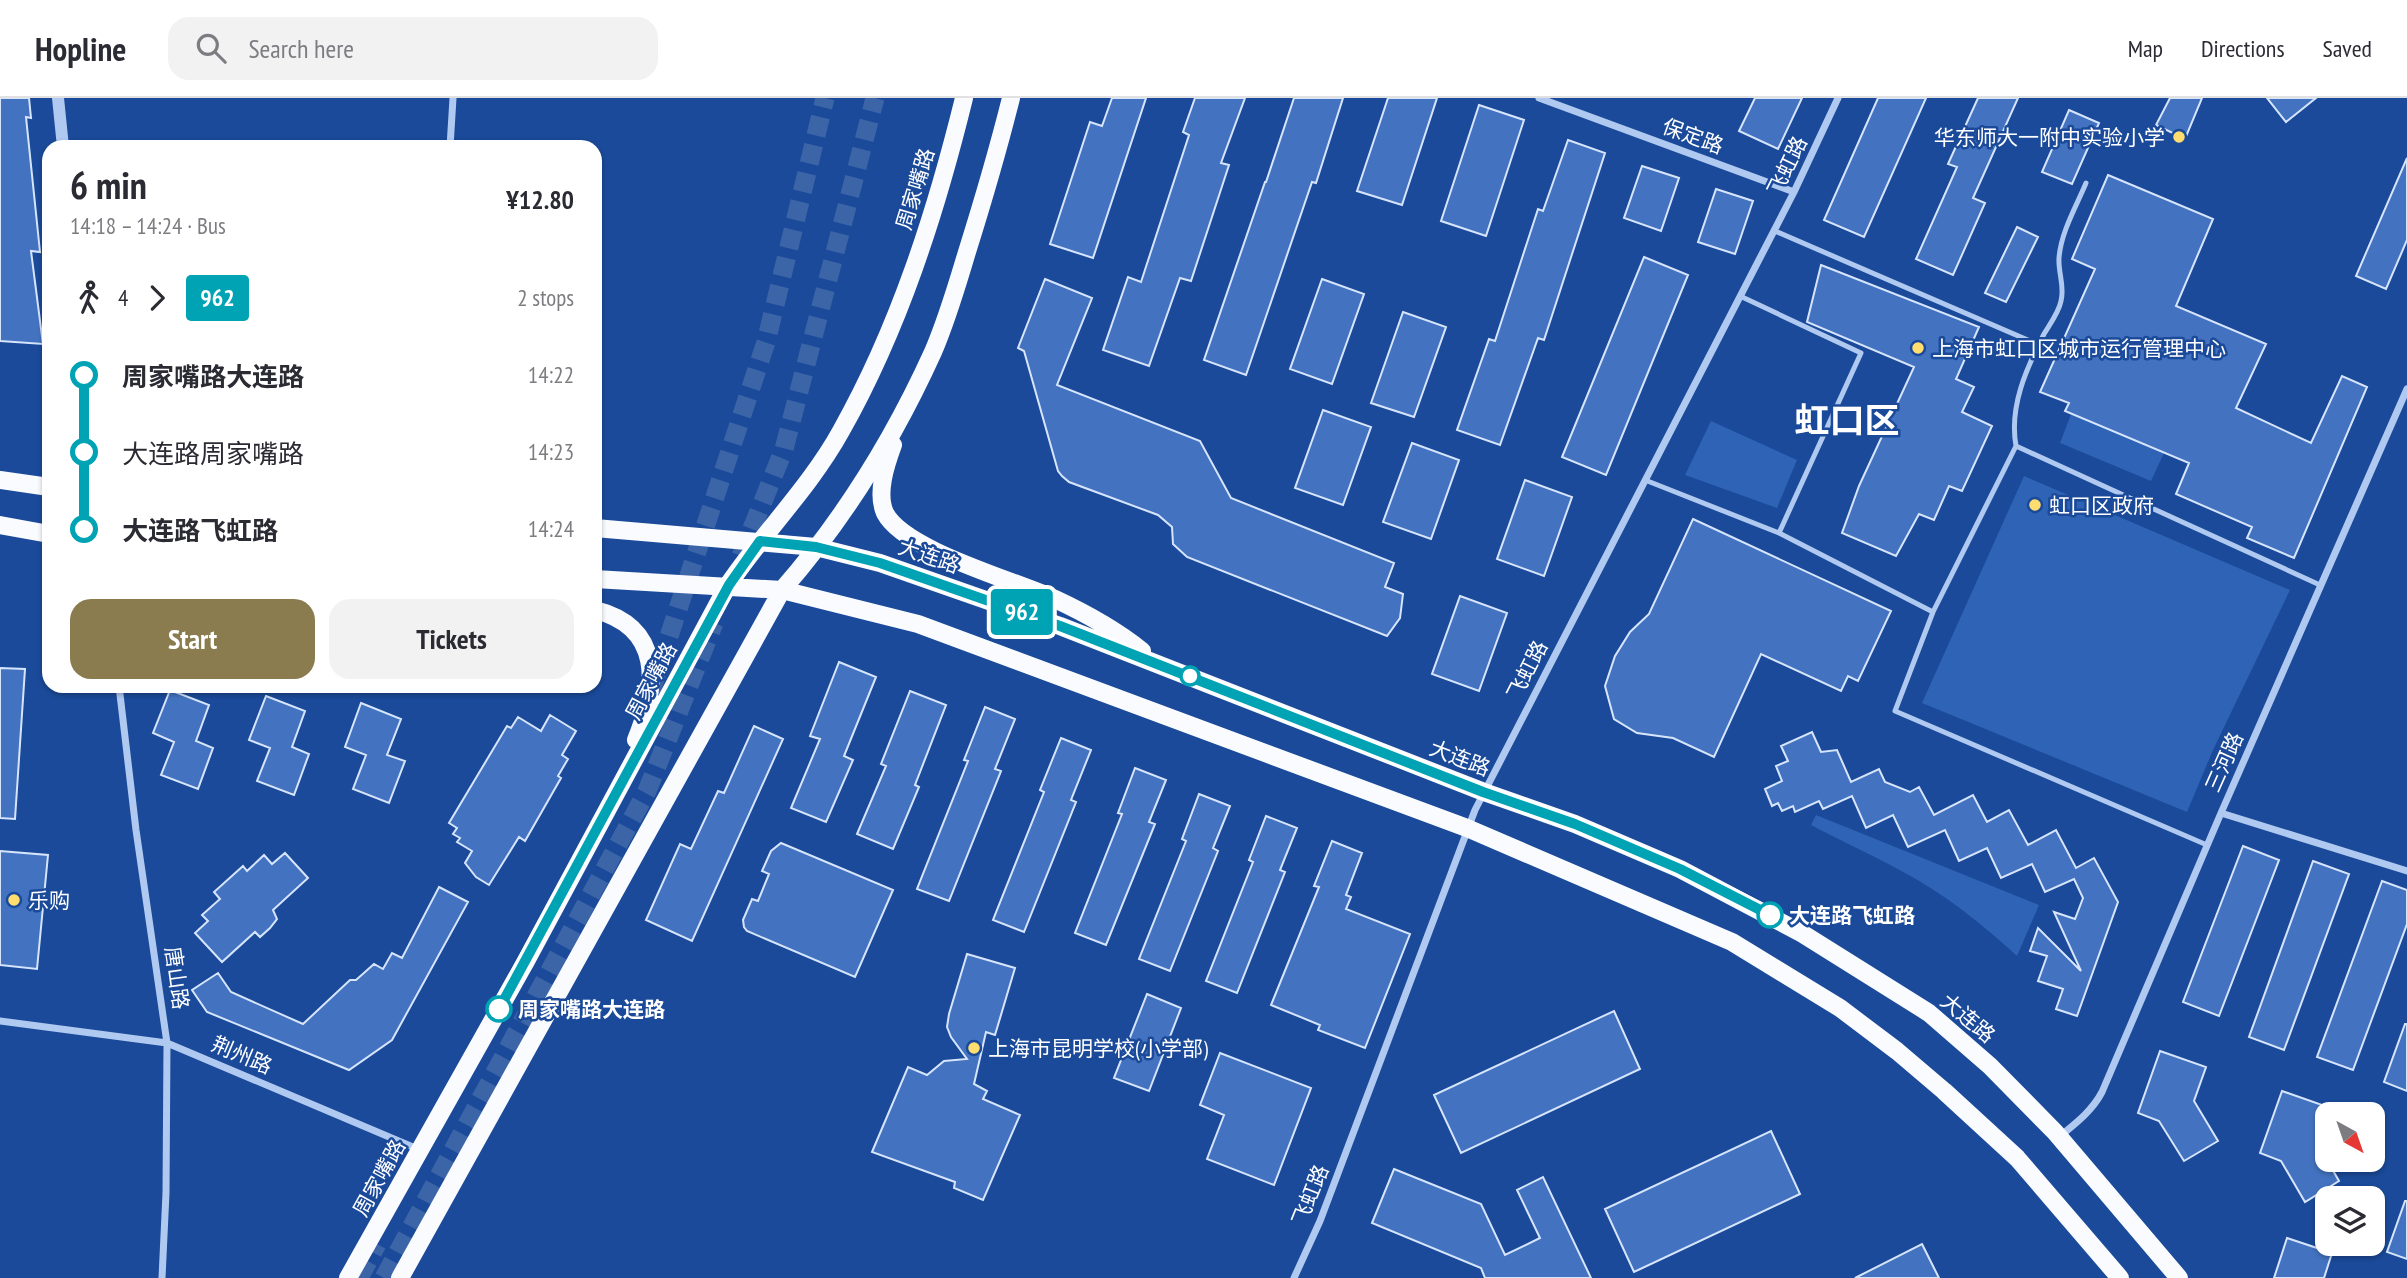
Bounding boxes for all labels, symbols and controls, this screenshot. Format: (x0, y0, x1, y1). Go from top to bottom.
search box (168, 17, 658, 80)
text: Hopline (35, 27, 126, 70)
icon: search (192, 29, 230, 67)
text: Search here (248, 32, 354, 65)
text: Map (2128, 33, 2163, 64)
text: Directions (2201, 33, 2285, 64)
text: Saved (2323, 33, 2372, 64)
street label: 保定路 (1659, 113, 1727, 159)
place label: 华东师大一附中实验小学 (1934, 124, 2165, 151)
marker: 华东师大一附中实验小学 (2171, 129, 2187, 145)
street label: 飞虹路 (1761, 132, 1813, 200)
street label: 周家嘴路 (890, 145, 940, 233)
text: 6 min (70, 160, 147, 209)
text: ¥12.80 (506, 183, 574, 216)
text: 14:18 – 14:24 · Bus (70, 211, 226, 240)
icon: walk (70, 279, 108, 317)
icon: forward (138, 279, 176, 317)
text: 962 (200, 282, 235, 313)
text: 4 (118, 283, 128, 312)
text: 2 stops (517, 283, 574, 312)
place label: 上海市虹口区城市运行管理中心 (1932, 335, 2226, 362)
marker: 上海市虹口区城市运行管理中心 (1910, 340, 1926, 356)
text: 周家嘴路大连路 (122, 360, 304, 393)
text: 14:22 (528, 360, 574, 389)
district label: 虹口区 (1794, 397, 1900, 443)
text: 大连路周家嘴路 (122, 437, 304, 470)
text: 14:23 (528, 437, 574, 466)
place label: 虹口区政府 (2049, 492, 2154, 519)
marker: 虹口区政府 (2027, 497, 2043, 513)
text: 大连路飞虹路 (122, 514, 278, 547)
text: 14:24 (528, 514, 574, 543)
street label: 大连路 (895, 533, 963, 579)
line badge: 962 (982, 589, 1062, 635)
text: 962 (1005, 596, 1039, 627)
button: Start (70, 599, 315, 679)
button: Tickets (329, 599, 574, 679)
street label: 飞虹路 (1501, 636, 1553, 704)
street label: 周家嘴路 (619, 638, 683, 724)
unlabelled marker (1180, 666, 1200, 686)
street label: 三河路 (2199, 728, 2249, 796)
street label: 大连路 (1426, 734, 1494, 782)
place label: 乐购 (28, 887, 70, 914)
marker: 乐购 (6, 892, 22, 908)
marker: 大连路飞虹路 (1757, 902, 1783, 928)
place label: 大连路飞虹路 (1789, 902, 1915, 929)
street label: 唐山路 (159, 945, 195, 1011)
street label: 大连路 (1935, 987, 2001, 1049)
marker: 周家嘴路大连路 (486, 996, 512, 1022)
place label: 周家嘴路大连路 (518, 996, 665, 1023)
street label: 荆州路 (208, 1030, 276, 1080)
place label: 上海市昆明学校(小学部) (988, 1035, 1208, 1062)
marker: 上海市昆明学校(小学部) (966, 1040, 982, 1056)
north arrow (2315, 1102, 2385, 1172)
map controls (2315, 1102, 2385, 1256)
street label: 周家嘴路 (347, 1135, 411, 1221)
street label: 飞虹路 (1286, 1161, 1334, 1229)
button: layers (2315, 1186, 2385, 1256)

